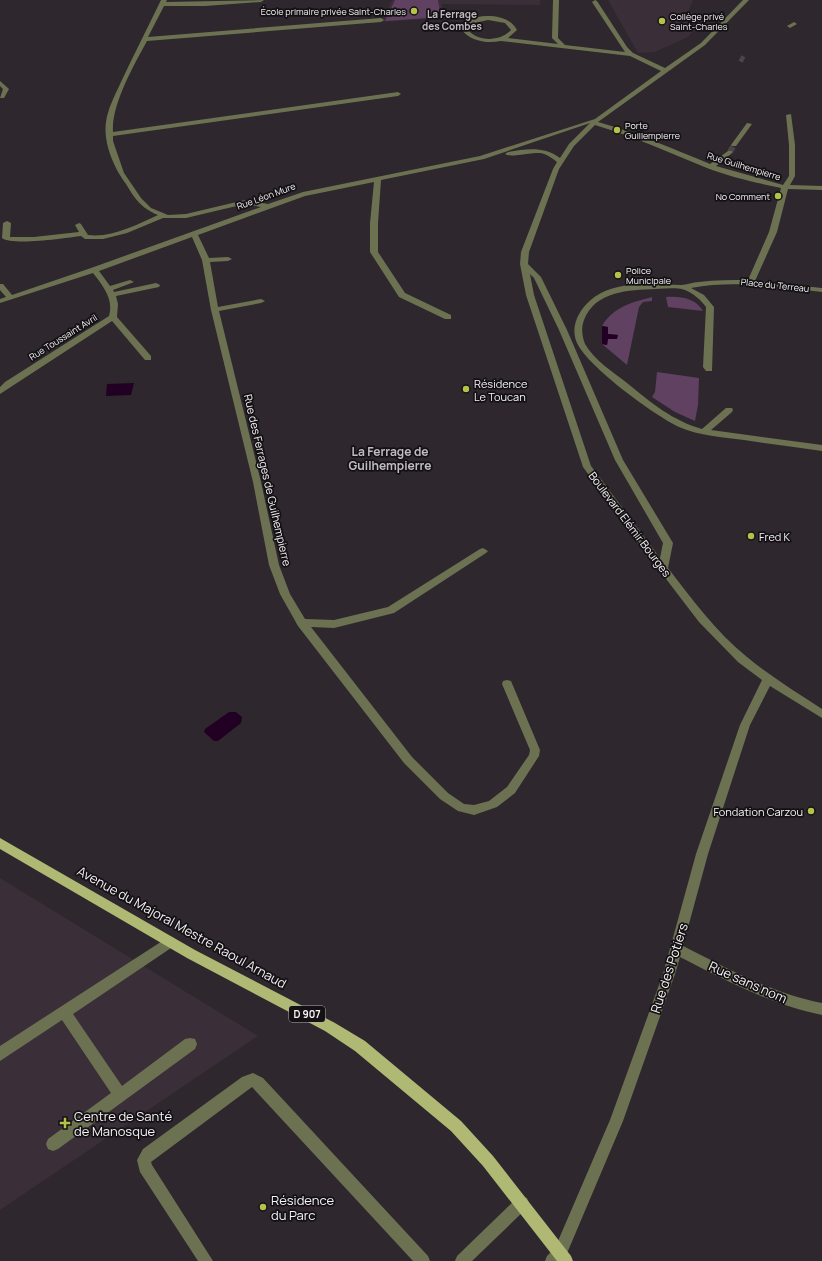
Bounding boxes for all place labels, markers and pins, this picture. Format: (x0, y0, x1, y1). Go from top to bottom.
place label: École primaire privée Saint-Charles (261, 5, 406, 18)
marker: École primaire privée Saint-Charles (409, 6, 419, 16)
place label: Collège privé Saint-Charles (670, 10, 728, 33)
marker: Collège privé Saint-Charles (657, 16, 667, 26)
place label: Porte Guillempierre (625, 119, 680, 142)
marker: Porte Guillempierre (612, 125, 622, 135)
place label: No Comment (716, 190, 770, 203)
marker: No Comment (773, 191, 783, 201)
place label: Police Municipale (626, 264, 671, 287)
marker: Police Municipale (613, 270, 623, 280)
place label: Résidence Le Toucan (474, 376, 528, 404)
marker: Résidence Le Toucan (461, 384, 471, 394)
place label: Fred K (759, 529, 791, 544)
marker: Fred K (746, 531, 756, 541)
place label: Fondation Carzou (713, 804, 803, 819)
marker: Fondation Carzou (806, 806, 816, 816)
place label: Centre de Santé de Manosque (74, 1107, 172, 1140)
marker: Centre de Santé de Manosque (59, 1117, 71, 1129)
place label: Résidence du Parc (271, 1191, 334, 1224)
marker: Résidence du Parc (258, 1202, 268, 1212)

